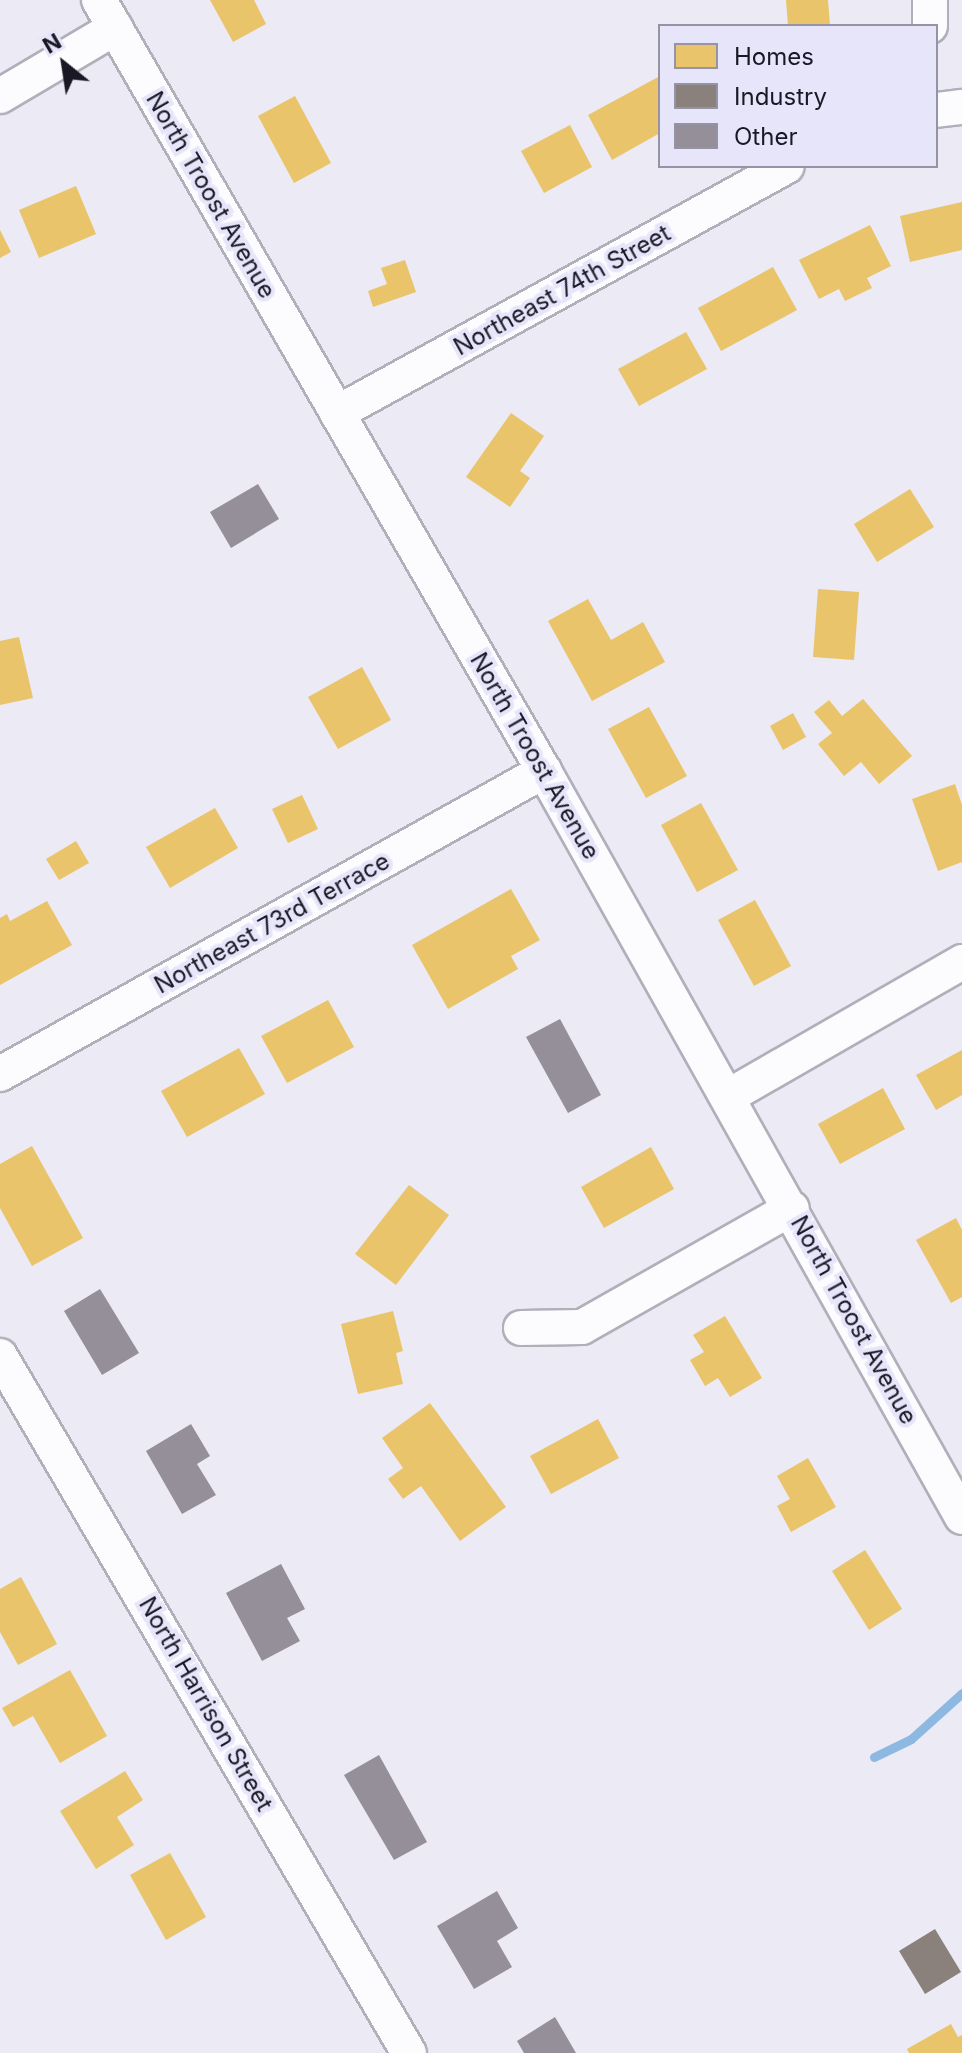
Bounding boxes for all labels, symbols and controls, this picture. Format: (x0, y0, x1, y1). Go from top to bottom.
north arrow (24, 24, 104, 104)
legend (658, 24, 938, 168)
text: N (38, 28, 66, 59)
text: Homes (734, 42, 814, 71)
text: Industry (734, 82, 827, 111)
street label: North Troost Avenue (140, 87, 282, 303)
text: Other (734, 122, 797, 151)
street label: Northeast 74th Street (449, 218, 675, 362)
street label: North Troost Avenue (464, 648, 606, 864)
street label: Northeast 73rd Terrace (149, 846, 395, 1000)
street label: North Troost Avenue (785, 1211, 923, 1429)
street label: North Harrison Street (133, 1592, 279, 1816)

